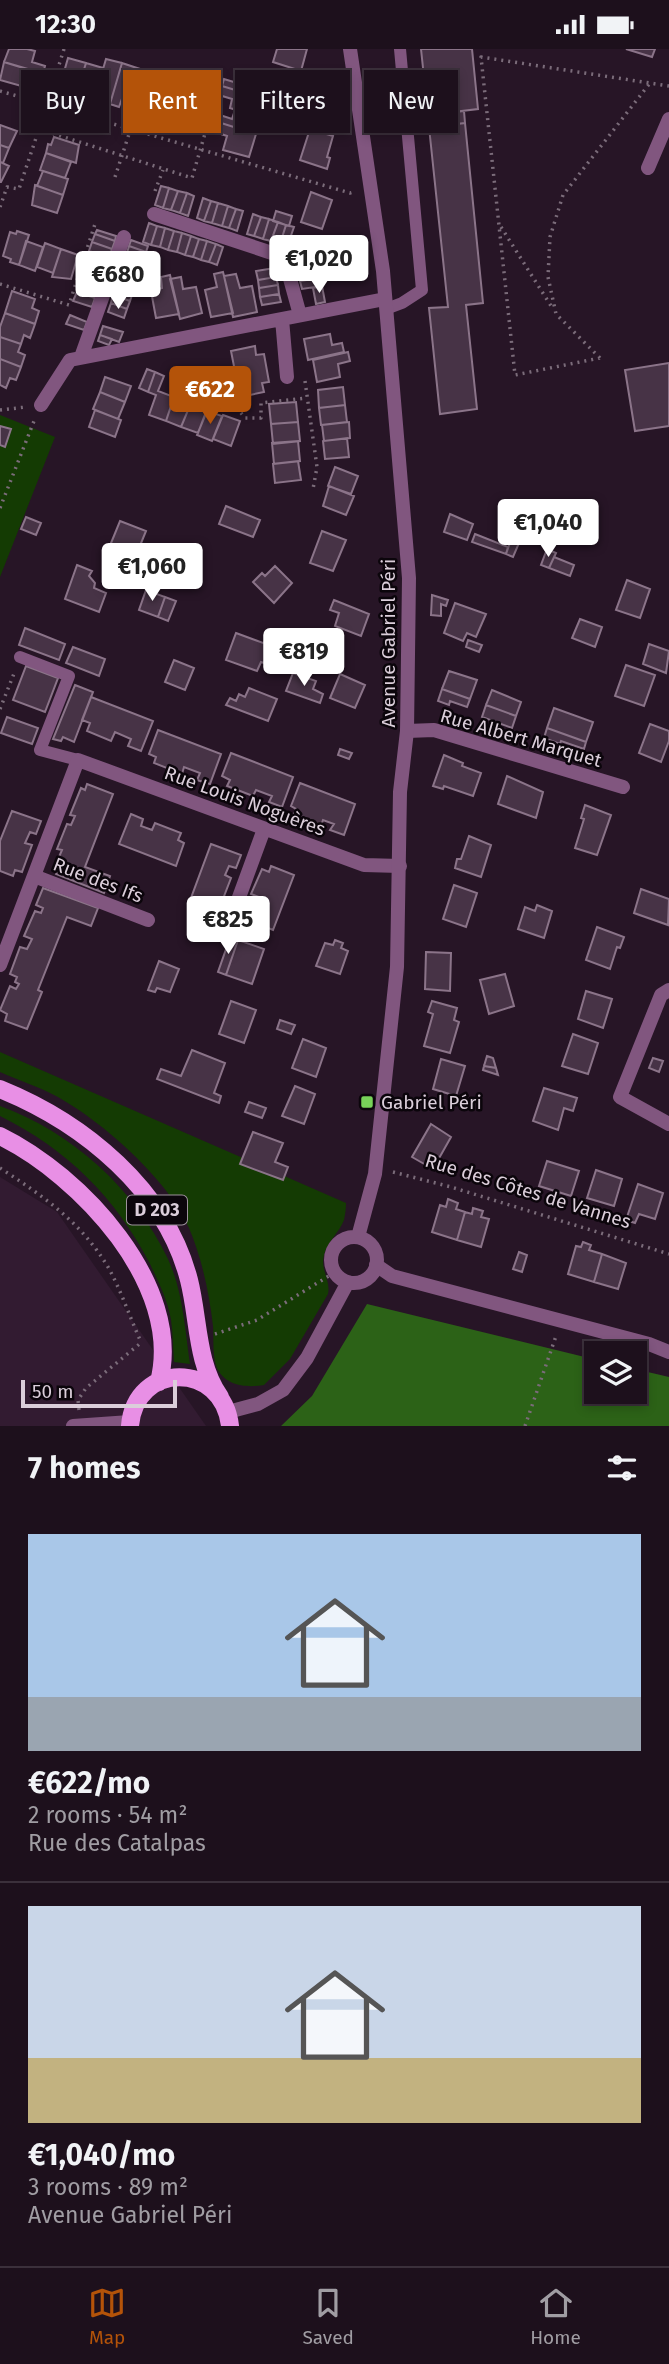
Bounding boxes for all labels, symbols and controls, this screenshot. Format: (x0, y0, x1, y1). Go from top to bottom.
text: 12:30 (35, 9, 96, 40)
chip: Buy (21, 70, 109, 133)
chip: Rent (123, 70, 221, 133)
chip: Filters (235, 70, 350, 133)
chip: New (364, 70, 458, 133)
pin: €1,020 (262, 236, 376, 295)
text: €1,020 (285, 244, 353, 272)
pin: €680 (77, 251, 159, 311)
text: €680 (92, 260, 144, 288)
pin: €622 (169, 367, 251, 426)
text: €622 (185, 375, 235, 403)
pin: €1,040 (491, 499, 605, 559)
text: €1,040 (514, 508, 582, 536)
pin: €1,060 (95, 543, 209, 603)
text: €1,060 (118, 552, 186, 580)
street label: Avenue Gabriel Péri (377, 559, 400, 727)
pin: €819 (263, 629, 345, 688)
text: €819 (279, 637, 329, 665)
street label: Rue Albert Marquet (438, 704, 604, 772)
street label: Rue Louis Noguères (161, 761, 329, 841)
street label: Rue des Ifs (50, 852, 146, 908)
pin: €825 (187, 897, 269, 956)
text: €825 (203, 905, 253, 933)
place label: Gabriel Péri (381, 1091, 482, 1114)
marker: Gabriel Péri (359, 1094, 375, 1110)
street label: Rue des Côtes de Vannes (422, 1149, 634, 1233)
road number: D 203 (127, 1195, 187, 1225)
map controls (584, 1341, 647, 1404)
button: layers (584, 1341, 647, 1404)
scale bar (21, 1377, 177, 1409)
text: 50 m (32, 1380, 73, 1403)
icon: filters (603, 1449, 641, 1487)
text: 7 homes (28, 1450, 140, 1486)
icon: home (272, 1580, 398, 1706)
text: €622/mo (28, 1765, 150, 1801)
text: 2 rooms · 54 m² (28, 1801, 187, 1829)
text: Rue des Catalpas (28, 1829, 206, 1857)
icon: home (272, 1952, 398, 2078)
text: €1,040/mo (28, 2137, 175, 2173)
text: 3 rooms · 89 m² (28, 2173, 188, 2201)
text: Avenue Gabriel Péri (28, 2201, 232, 2229)
tab: Map (88, 2284, 126, 2349)
tab: Saved (302, 2284, 354, 2349)
tab: Home (530, 2284, 581, 2349)

